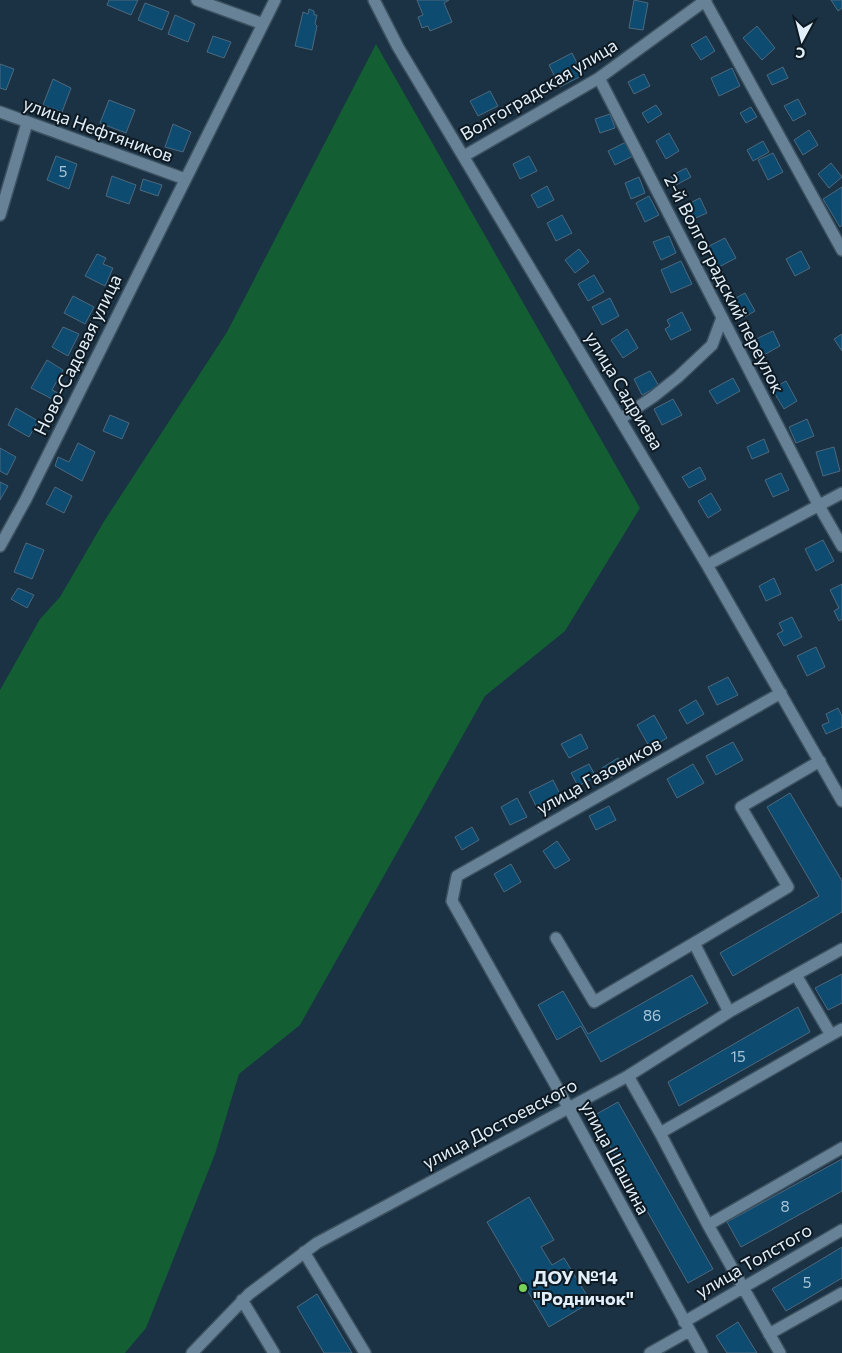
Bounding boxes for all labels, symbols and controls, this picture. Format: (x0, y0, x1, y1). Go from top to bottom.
north arrow (777, 15, 827, 65)
street label: Волгоградская улица (456, 33, 621, 145)
text: С (795, 44, 806, 62)
street label: улица Нефтяников (20, 92, 176, 166)
house number: 5 (59, 162, 67, 180)
street label: 2-й Волгоградский переулок (660, 171, 790, 397)
street label: Ново-Садовая улица (29, 271, 126, 439)
street label: улица Садриева (581, 327, 669, 454)
street label: улица Газовиков (532, 732, 665, 819)
house number: 86 (643, 1006, 661, 1024)
house number: 15 (730, 1047, 746, 1065)
street label: улица Достоевского (418, 1073, 581, 1173)
street label: улица Шашина (577, 1097, 655, 1218)
house number: 8 (780, 1197, 790, 1215)
street label: улица Толстого (692, 1218, 815, 1302)
place label: ДОУ №14 "Родничок" (533, 1266, 634, 1309)
house number: 5 (803, 1273, 811, 1291)
marker: ДОУ №14 "Родничок" (517, 1282, 529, 1294)

